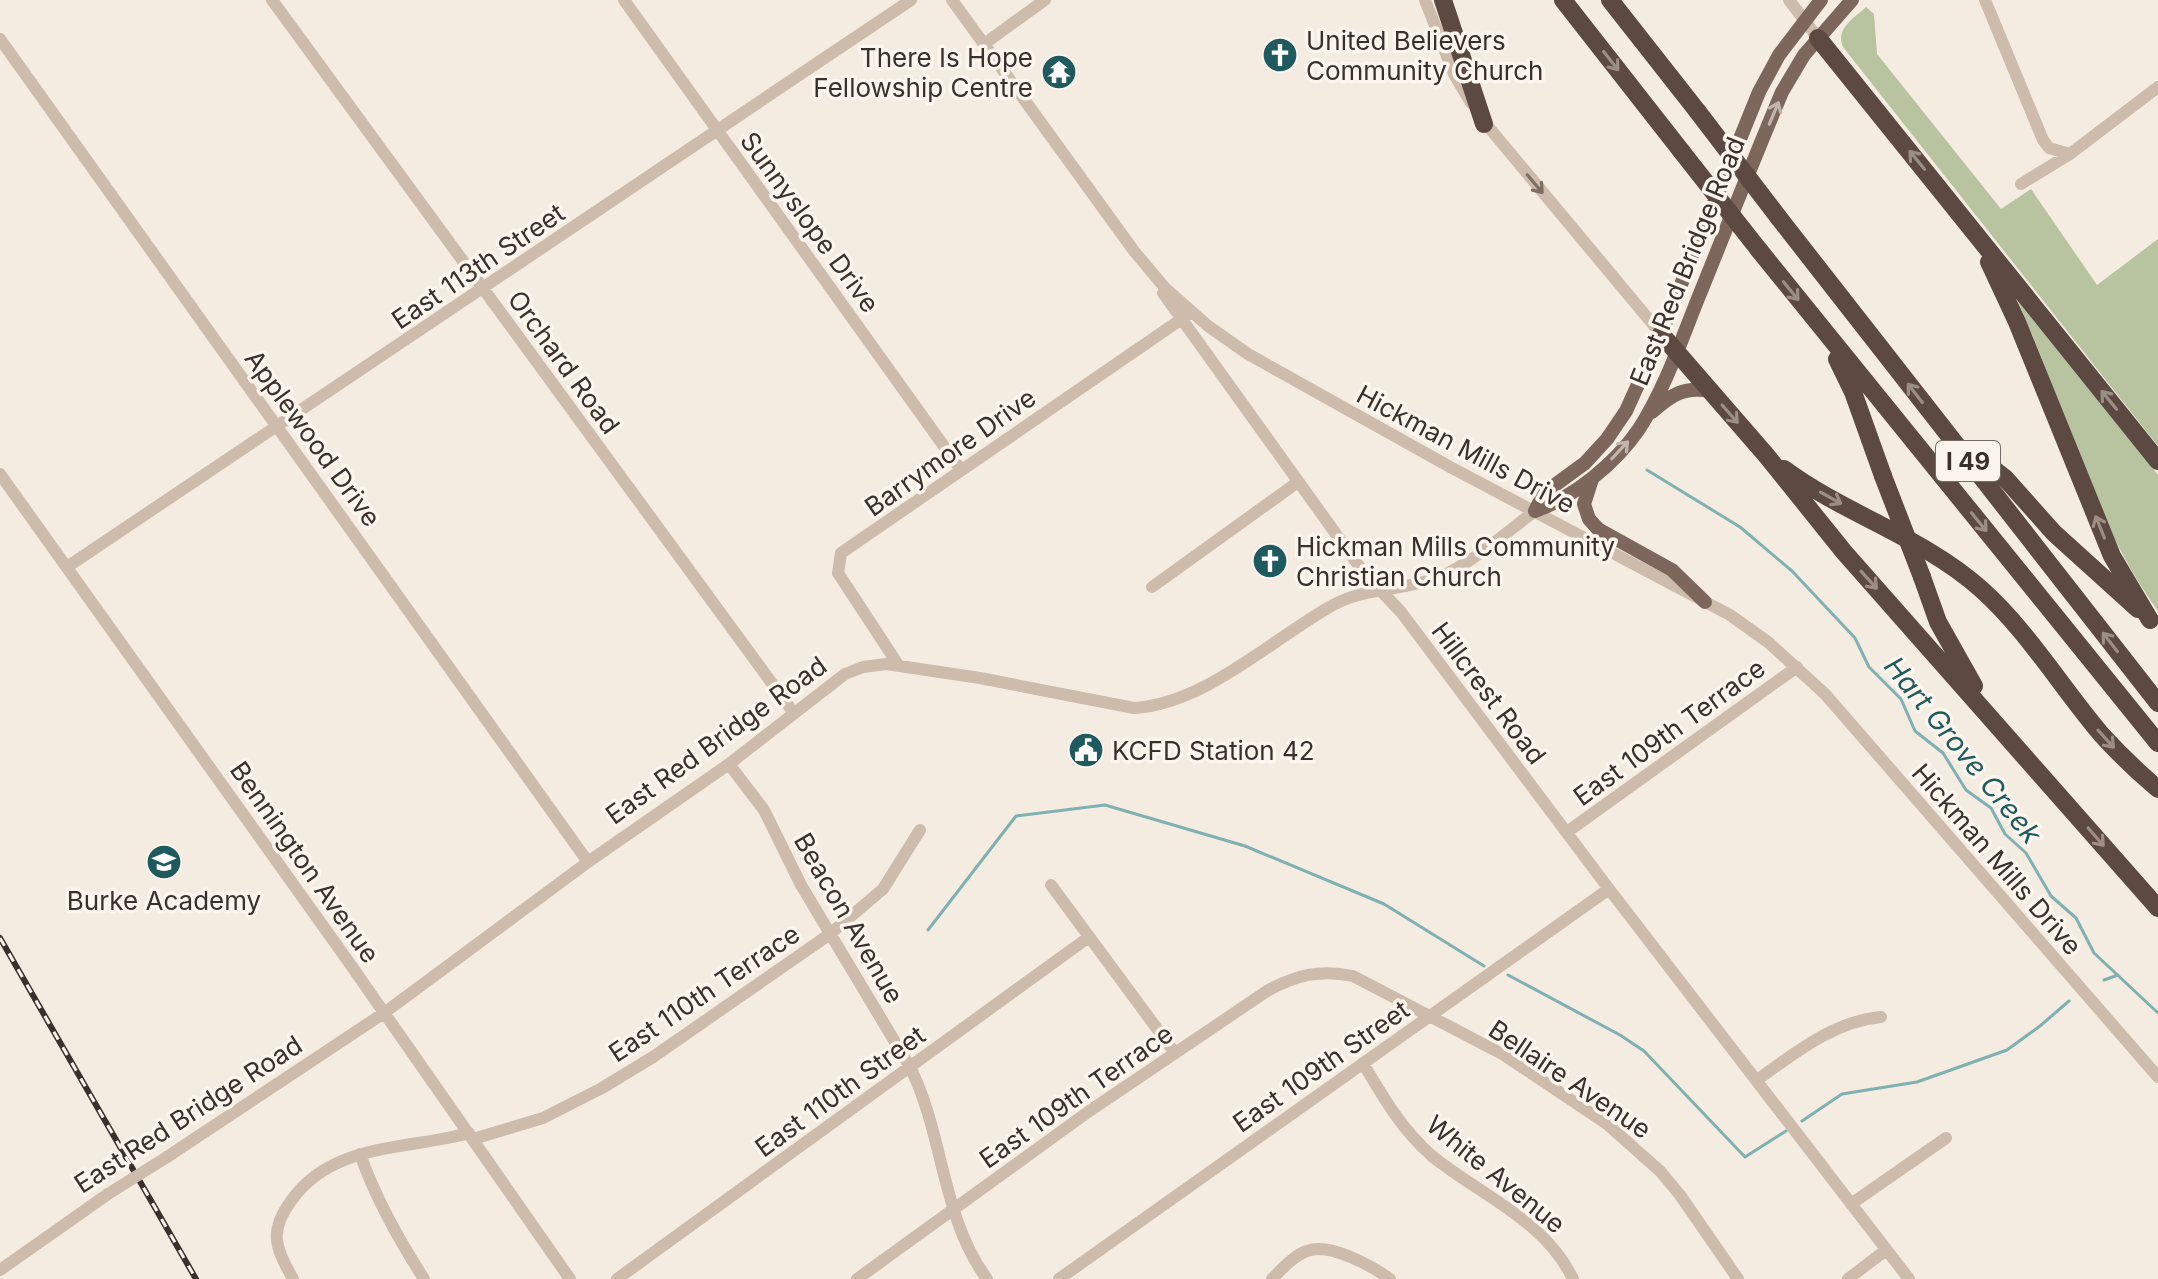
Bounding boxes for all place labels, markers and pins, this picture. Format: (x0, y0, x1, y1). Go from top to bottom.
place label: United Believers Community Church (1306, 25, 1543, 86)
church icon: United Believers Community Church (1261, 36, 1299, 74)
place label: There Is Hope Fellowship Centre (813, 42, 1033, 103)
temple icon: There Is Hope Fellowship Centre (1040, 53, 1078, 91)
place label: Hickman Mills Community Christian Church (1296, 531, 1615, 592)
church icon: Hickman Mills Community Christian Church (1251, 542, 1289, 580)
public building icon: KCFD Station 42 (1067, 731, 1105, 769)
place label: KCFD Station 42 (1112, 735, 1315, 766)
school or university icon: Burke Academy (145, 843, 183, 881)
place label: Burke Academy (67, 885, 261, 916)

